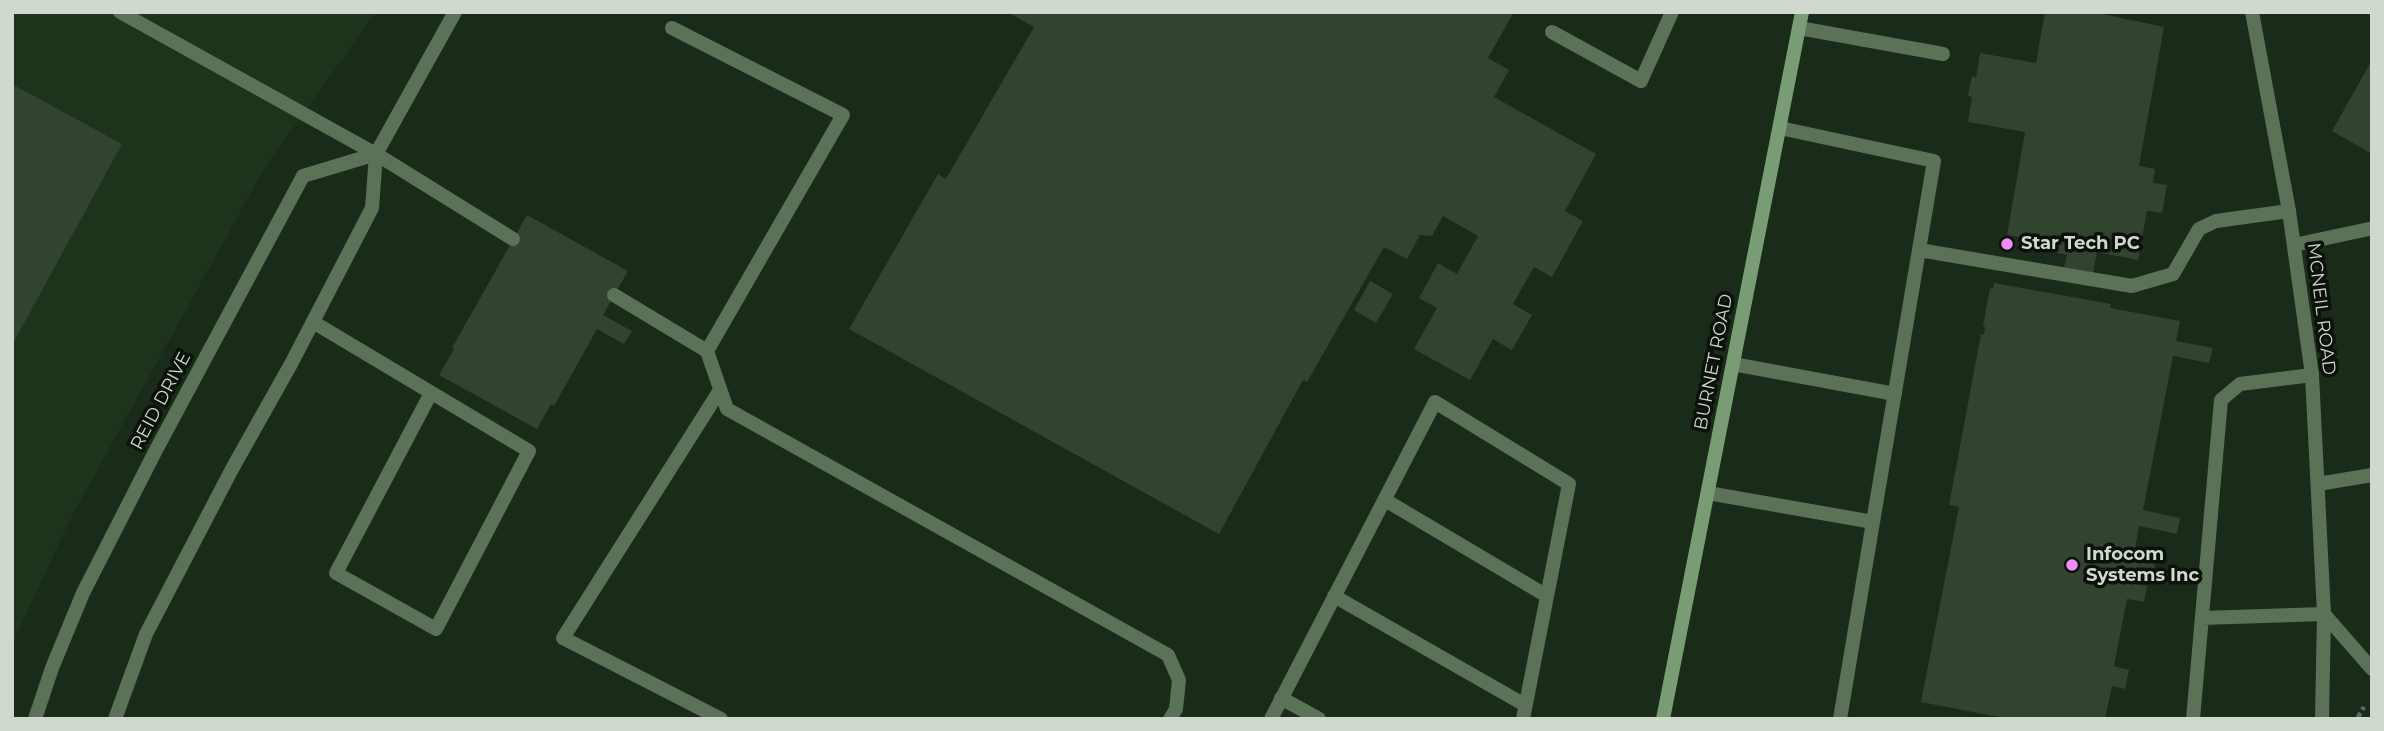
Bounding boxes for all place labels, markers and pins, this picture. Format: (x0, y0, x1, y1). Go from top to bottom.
place label: Star Tech PC (2021, 233, 2140, 255)
marker: Star Tech PC (1999, 236, 2015, 252)
place label: Infocom Systems Inc (2086, 544, 2199, 586)
marker: Infocom Systems Inc (2064, 557, 2080, 573)

